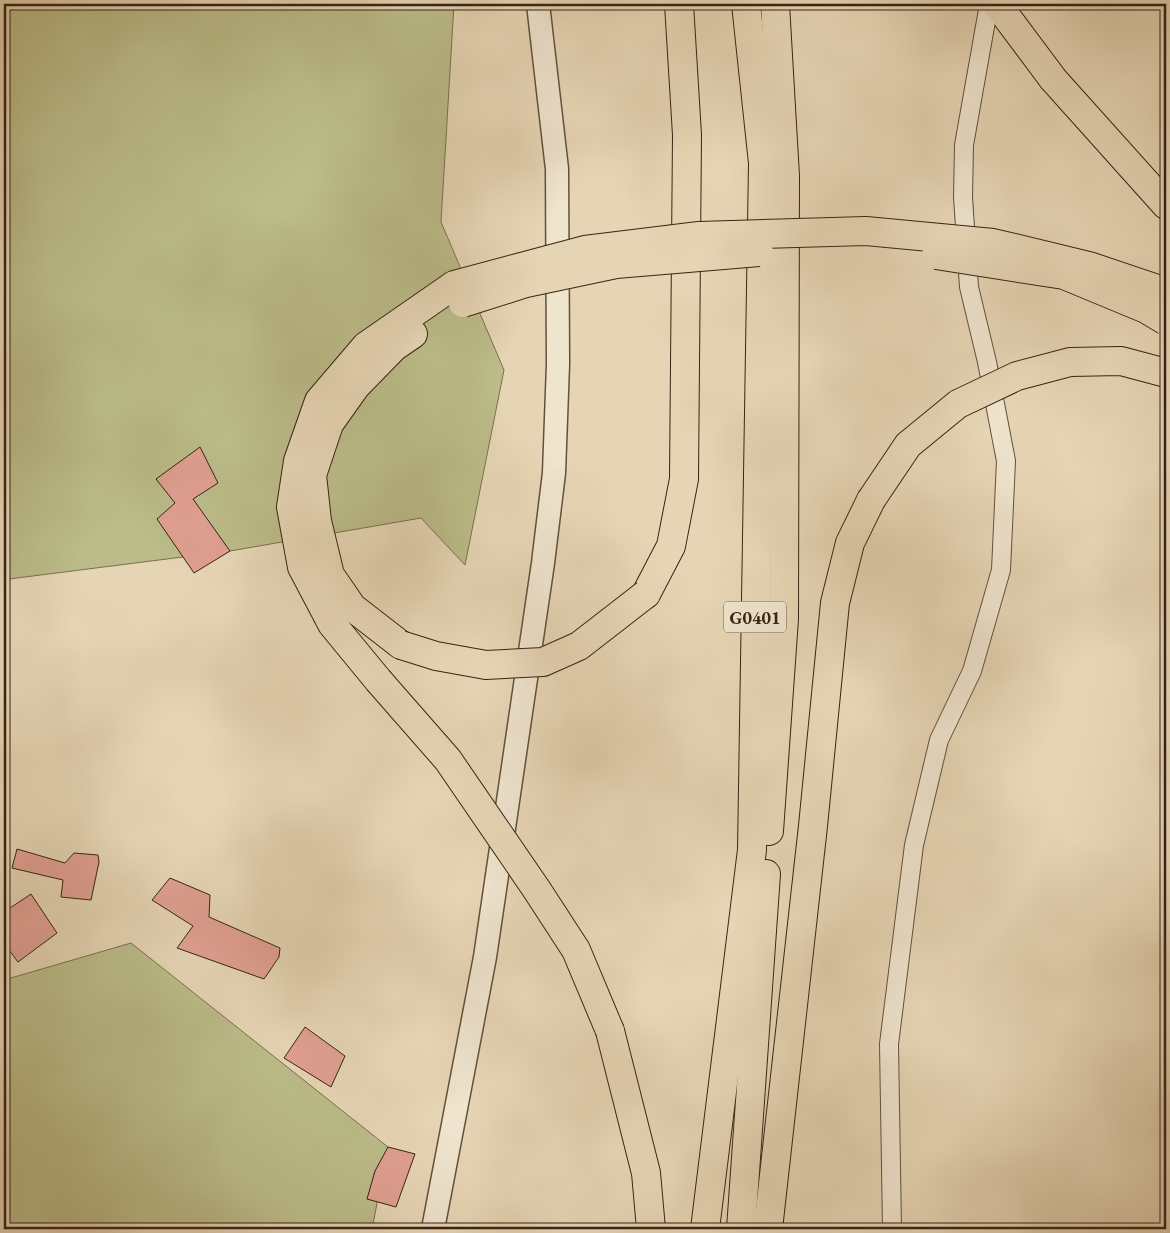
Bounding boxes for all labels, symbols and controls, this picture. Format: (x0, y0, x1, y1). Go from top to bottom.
road number: G0401 (724, 602, 786, 632)

